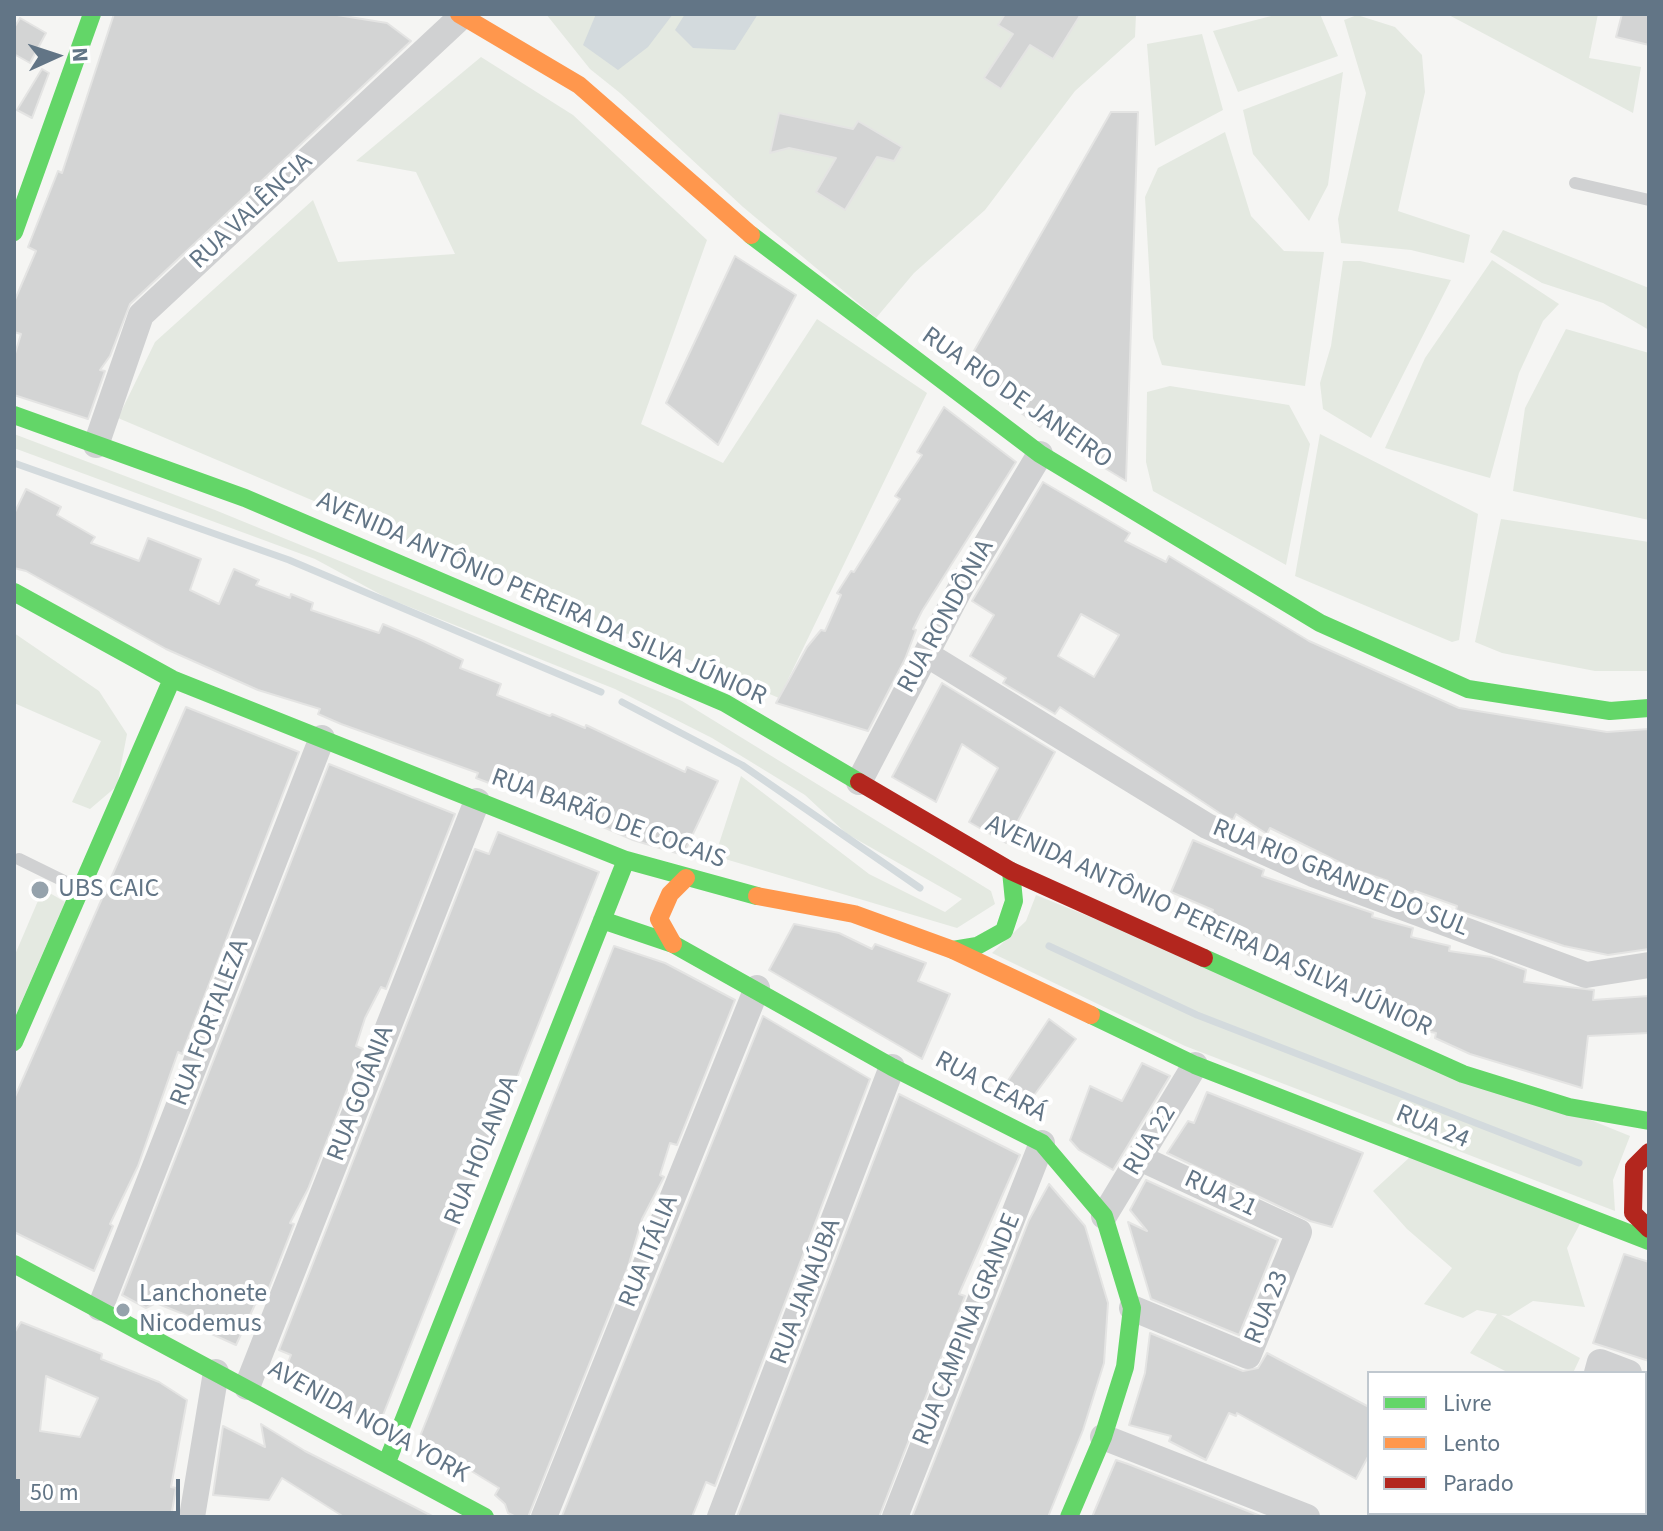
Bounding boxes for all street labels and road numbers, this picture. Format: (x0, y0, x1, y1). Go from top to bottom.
street label: RUA VALÊNCIA (184, 147, 320, 277)
street label: RUA RIO DE JANEIRO (915, 322, 1117, 476)
street label: AVENIDA ANTÔNIO PEREIRA DA SILVA JÚNIOR (311, 486, 771, 714)
street label: RUA RONDÔNIA (892, 535, 1002, 699)
street label: RUA BARÃO DE COCAIS (487, 763, 729, 877)
street label: AVENIDA ANTÔNIO PEREIRA DA SILVA JÚNIOR (980, 810, 1436, 1044)
street label: RUA RIO GRANDE DO SUL (1208, 813, 1472, 945)
street label: RUA FORTALEZA (165, 935, 257, 1111)
street label: RUA GOIÂNIA (322, 1022, 402, 1166)
street label: RUA CEARÁ (929, 1046, 1051, 1130)
street label: RUA HOLANDA (439, 1072, 527, 1230)
street label: RUA 24 (1391, 1099, 1473, 1157)
street label: RUA 22 (1118, 1100, 1184, 1182)
street label: RUA 21 (1179, 1165, 1261, 1225)
street label: RUA ITÁLIA (613, 1191, 687, 1313)
street label: RUA CAMPINA GRANDE (907, 1209, 1029, 1451)
street label: RUA JANAÚBA (765, 1215, 849, 1369)
street label: RUA 23 (1239, 1267, 1297, 1349)
street label: AVENIDA NOVA YORK (262, 1355, 474, 1491)

